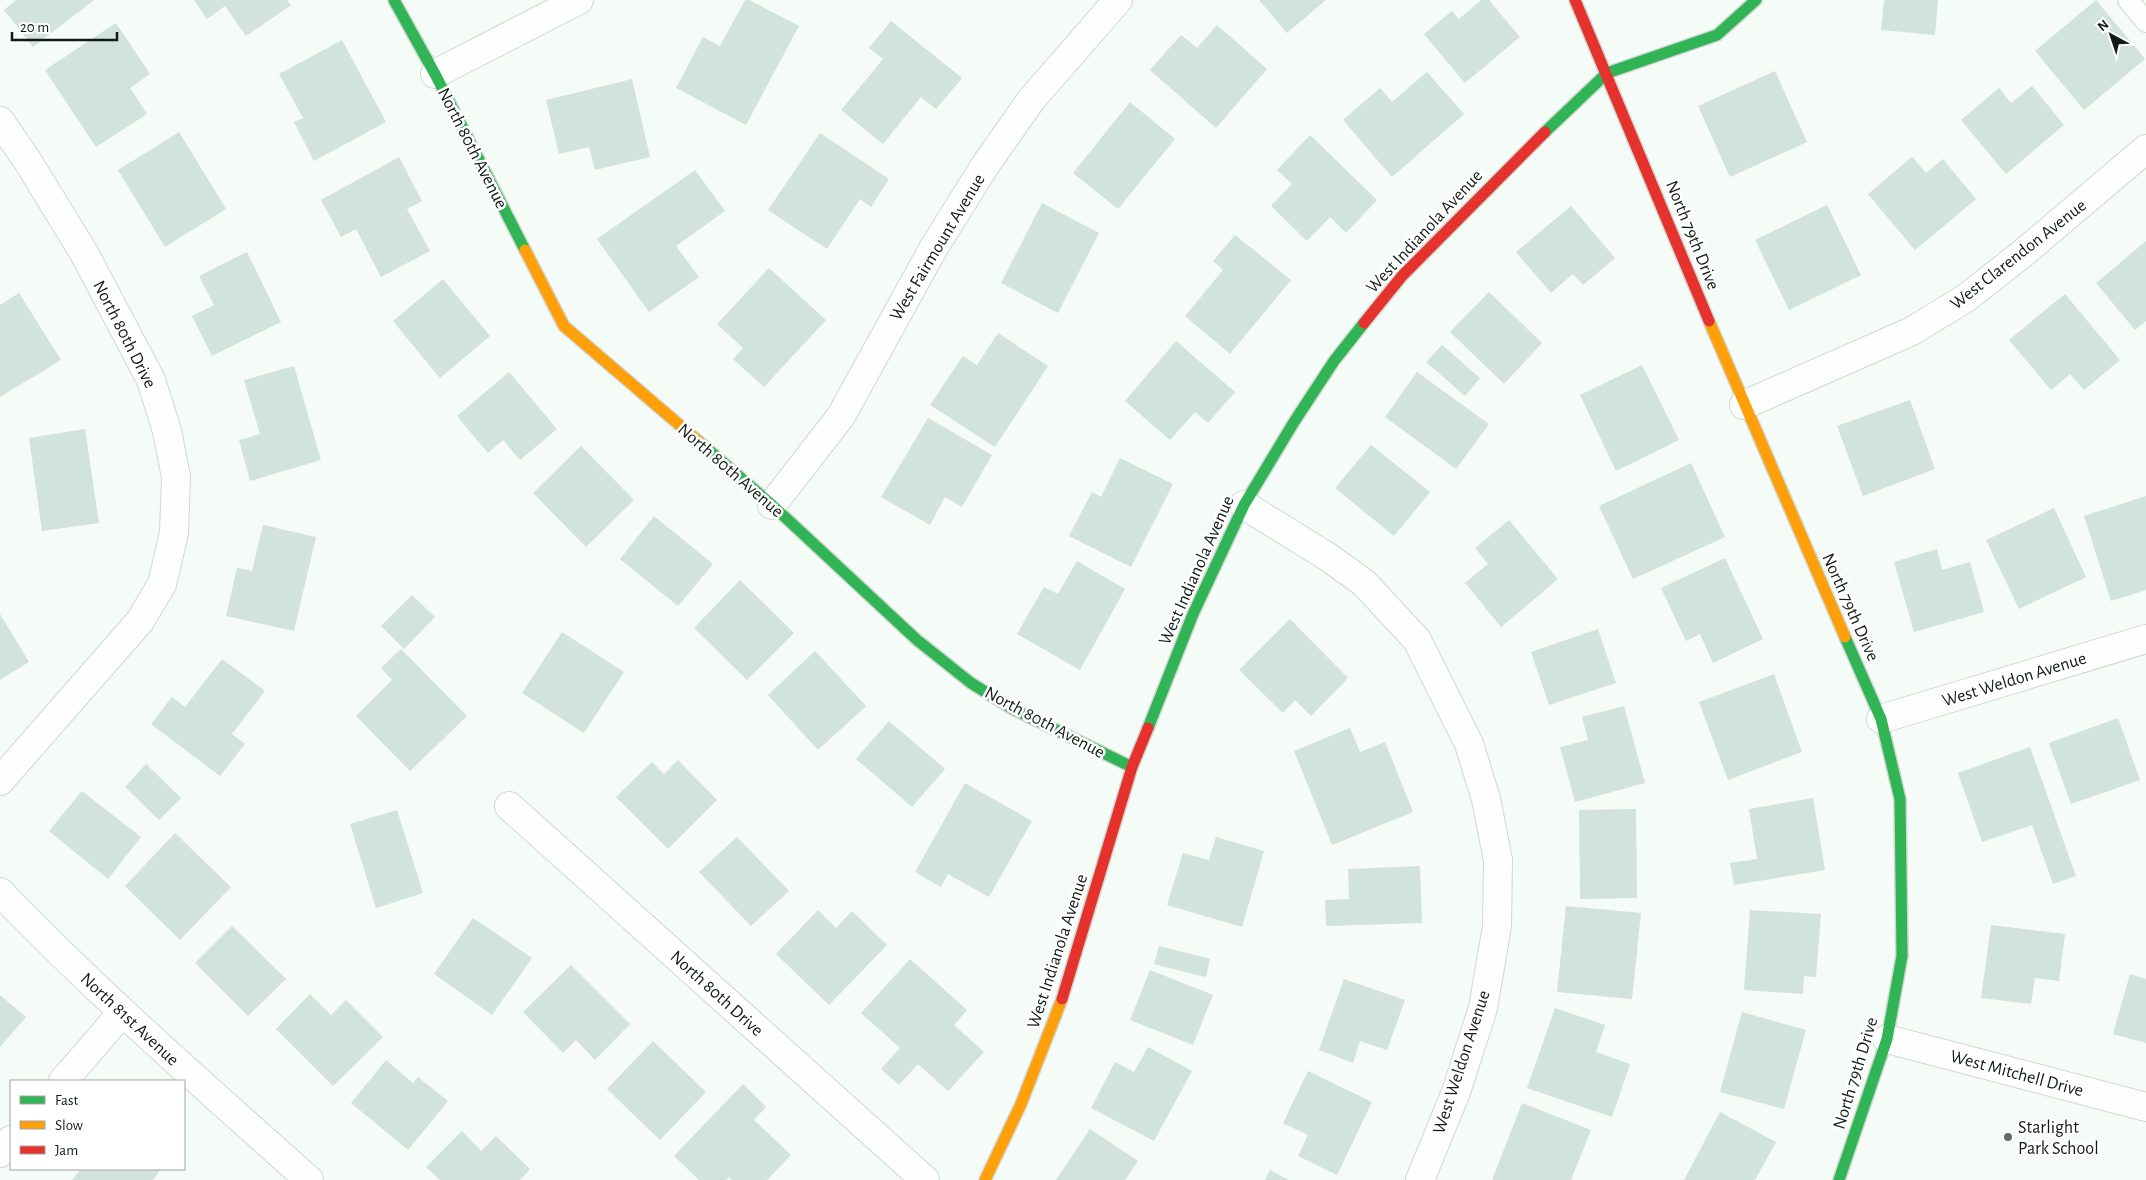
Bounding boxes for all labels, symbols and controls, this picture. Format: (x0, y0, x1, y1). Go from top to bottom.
scale bar (12, 10, 118, 42)
north arrow (2086, 10, 2136, 60)
text: N (2095, 17, 2112, 34)
text: 20 m (20, 20, 49, 35)
street label: North 80th Avenue (434, 85, 510, 212)
street label: West Indianola Avenue (1363, 167, 1486, 297)
street label: West Fairmount Avenue (887, 171, 989, 324)
street label: North 79th Drive (1662, 178, 1722, 293)
street label: West Clarendon Avenue (1947, 196, 2090, 313)
street label: North 80th Drive (89, 278, 159, 391)
street label: North 80th Avenue (674, 420, 786, 521)
street label: West Indianola Avenue (1156, 493, 1238, 648)
street label: North 79th Drive (1818, 551, 1882, 664)
street label: West Weldon Avenue (1940, 649, 2088, 710)
street label: North 80th Avenue (982, 684, 1107, 762)
street label: West Indianola Avenue (1025, 872, 1091, 1031)
street label: North 80th Drive (666, 948, 766, 1040)
street label: North 81st Avenue (77, 970, 182, 1070)
street label: West Weldon Avenue (1430, 988, 1494, 1136)
street label: North 79th Drive (1830, 1015, 1882, 1131)
street label: West Mitchell Drive (1948, 1048, 2085, 1100)
legend (10, 1080, 185, 1170)
text: Fast (55, 1093, 79, 1108)
text: Slow (55, 1118, 83, 1133)
place label: Starlight Park School (2018, 1119, 2099, 1158)
marker: Starlight Park School (2002, 1131, 2014, 1143)
text: Jam (55, 1143, 78, 1158)

